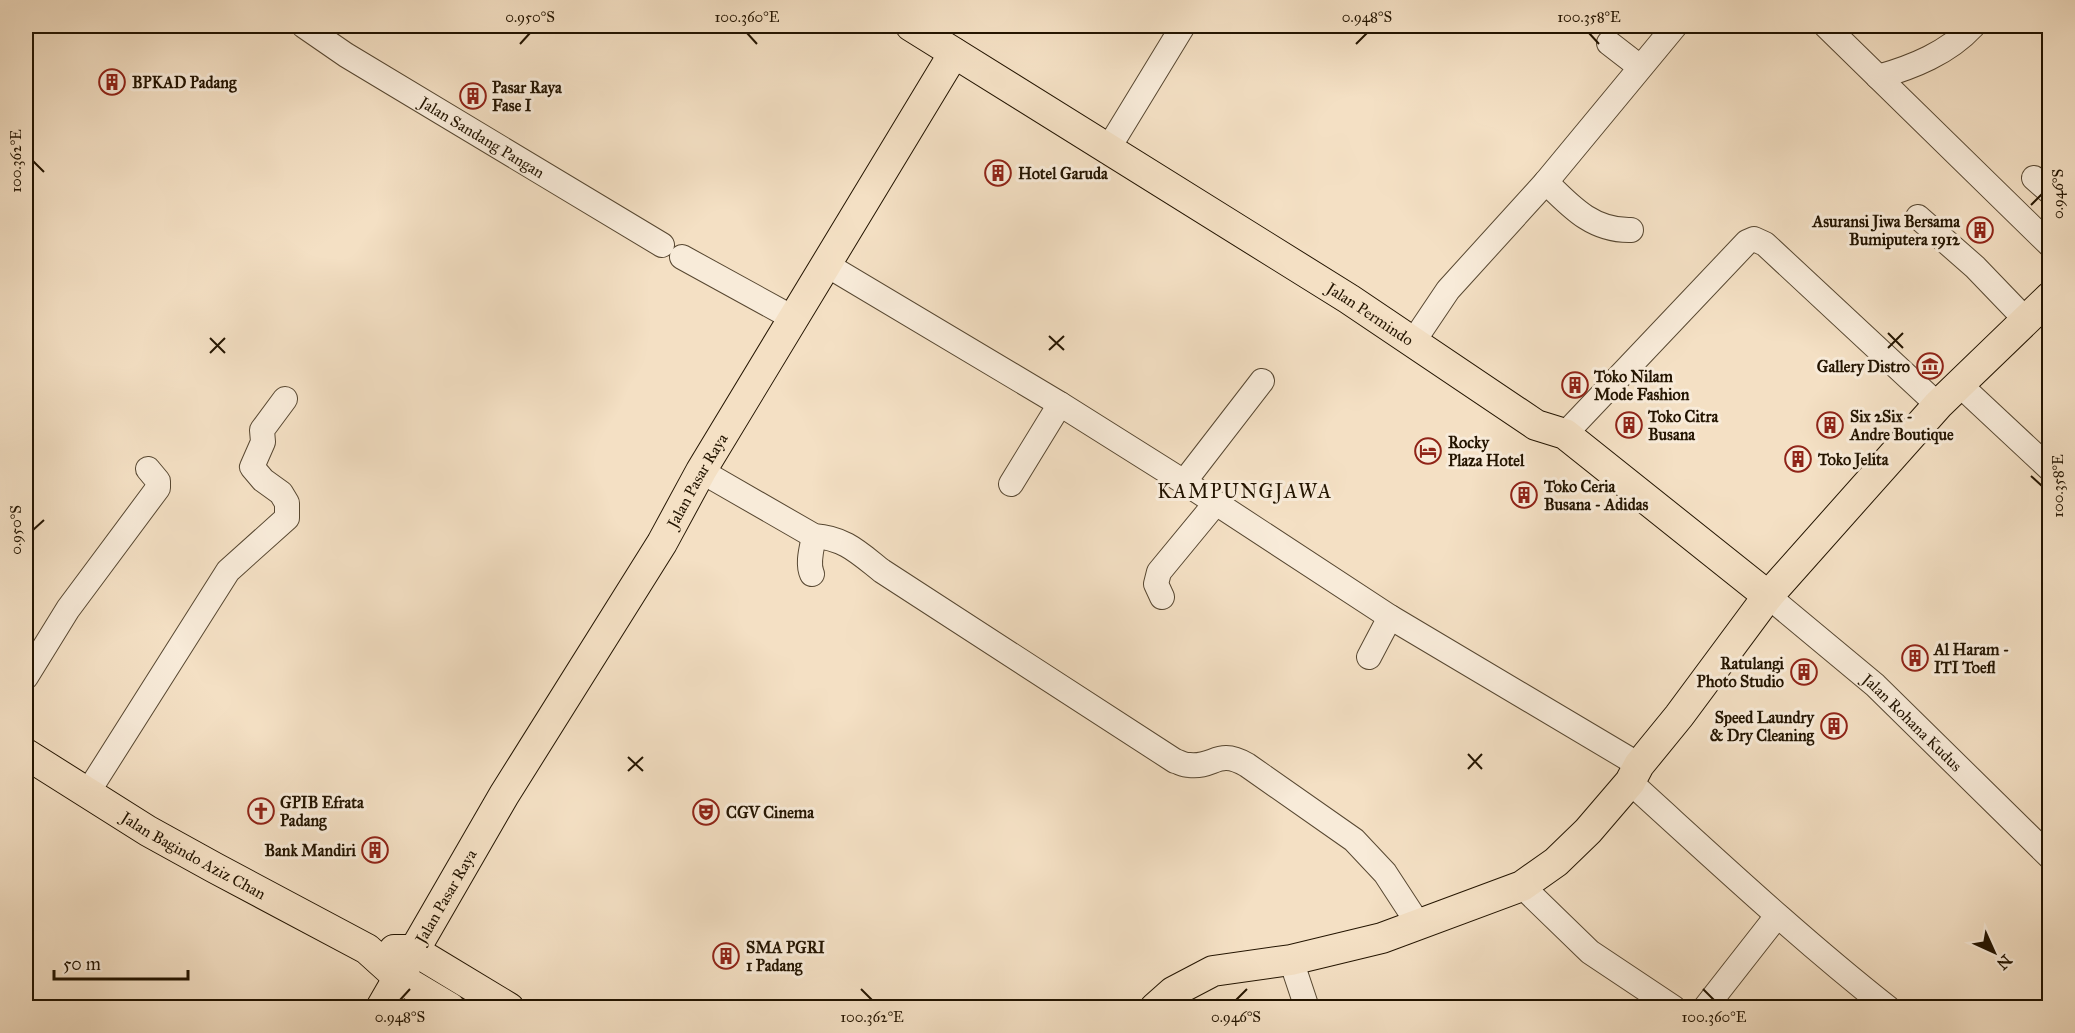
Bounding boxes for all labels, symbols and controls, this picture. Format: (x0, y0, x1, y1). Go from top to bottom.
text: 0.950°S (505, 8, 555, 26)
text: 100.360°E (714, 8, 780, 26)
text: 0.948°S (1342, 8, 1392, 26)
text: 100.358°E (1557, 8, 1621, 26)
building icon: BPKAD Padang (97, 67, 127, 97)
place label: BPKAD Padang (132, 73, 237, 93)
place label: Pasar Raya Fase I (492, 78, 563, 115)
building icon: Pasar Raya Fase I (458, 81, 488, 111)
street label: Jalan Sandang Pangan (414, 91, 548, 182)
text: 100.362°E (7, 129, 25, 193)
building icon: Hotel Garuda (983, 158, 1013, 188)
place label: Hotel Garuda (1018, 164, 1109, 183)
text: 0.946°S (2049, 169, 2067, 219)
place label: Asuransi Jiwa Bersama Bumiputera 1912 (1811, 212, 1961, 250)
building icon: Asuransi Jiwa Bersama Bumiputera 1912 (1965, 215, 1995, 245)
street label: Jalan Permindo (1321, 277, 1417, 349)
museum icon: Gallery Distro (1915, 351, 1945, 381)
place label: Gallery Distro (1817, 357, 1910, 377)
place label: Toko Nilam Mode Fashion (1593, 367, 1690, 404)
building icon: Toko Nilam Mode Fashion (1560, 370, 1590, 400)
place label: Toko Citra Busana (1647, 407, 1720, 444)
place label: Six 2Six - Andre Boutique (1849, 407, 1954, 445)
building icon: Toko Citra Busana (1614, 410, 1644, 440)
building icon: Six 2Six - Andre Boutique (1815, 410, 1845, 440)
street label: Jalan Pasar Raya (662, 429, 731, 533)
place label: Rocky Plaza Hotel (1448, 433, 1525, 470)
hotel icon: Rocky Plaza Hotel (1413, 436, 1443, 466)
building icon: Toko Jelita (1783, 444, 1813, 474)
place label: Toko Jelita (1817, 450, 1890, 470)
text: 100.358°E (2049, 454, 2067, 518)
place label: Toko Ceria Busana - Adidas (1543, 477, 1648, 514)
district label: KAMPUNGJAWA (1157, 479, 1333, 504)
building icon: Toko Ceria Busana - Adidas (1509, 480, 1539, 510)
text: 0.950°S (7, 505, 25, 555)
place label: Al Haram - ITI Toefl (1933, 640, 2009, 677)
building icon: Al Haram - ITI Toefl (1900, 643, 1930, 673)
place label: Ratulangi Photo Studio (1697, 654, 1785, 691)
building icon: Ratulangi Photo Studio (1789, 657, 1819, 687)
street label: Jalan Rohana Kudus (1857, 668, 1966, 775)
place label: Speed Laundry & Dry Cleaning (1710, 708, 1815, 746)
building icon: Speed Laundry & Dry Cleaning (1819, 711, 1849, 741)
place label: GPIB Efrata Padang (280, 793, 365, 831)
church icon: GPIB Efrata Padang (246, 796, 276, 826)
theatre icon: CGV Cinema (691, 797, 721, 827)
place label: CGV Cinema (726, 803, 815, 822)
street label: Jalan Bagindo Aziz Chan (116, 806, 269, 903)
building icon: Bank Mandiri (360, 835, 390, 865)
place label: Bank Mandiri (264, 841, 357, 860)
street label: Jalan Pasar Raya (410, 846, 480, 949)
north arrow (1964, 922, 2024, 982)
place label: SMA PGRI 1 Padang (746, 938, 825, 976)
building icon: SMA PGRI 1 Padang (711, 941, 741, 971)
scale bar (54, 943, 188, 981)
text: N (1992, 951, 2016, 974)
text: 50 m (63, 953, 101, 975)
text: 0.948°S (375, 1008, 425, 1026)
text: 100.362°E (840, 1008, 904, 1026)
text: 0.946°S (1211, 1008, 1261, 1026)
text: 100.360°E (1681, 1008, 1747, 1026)

